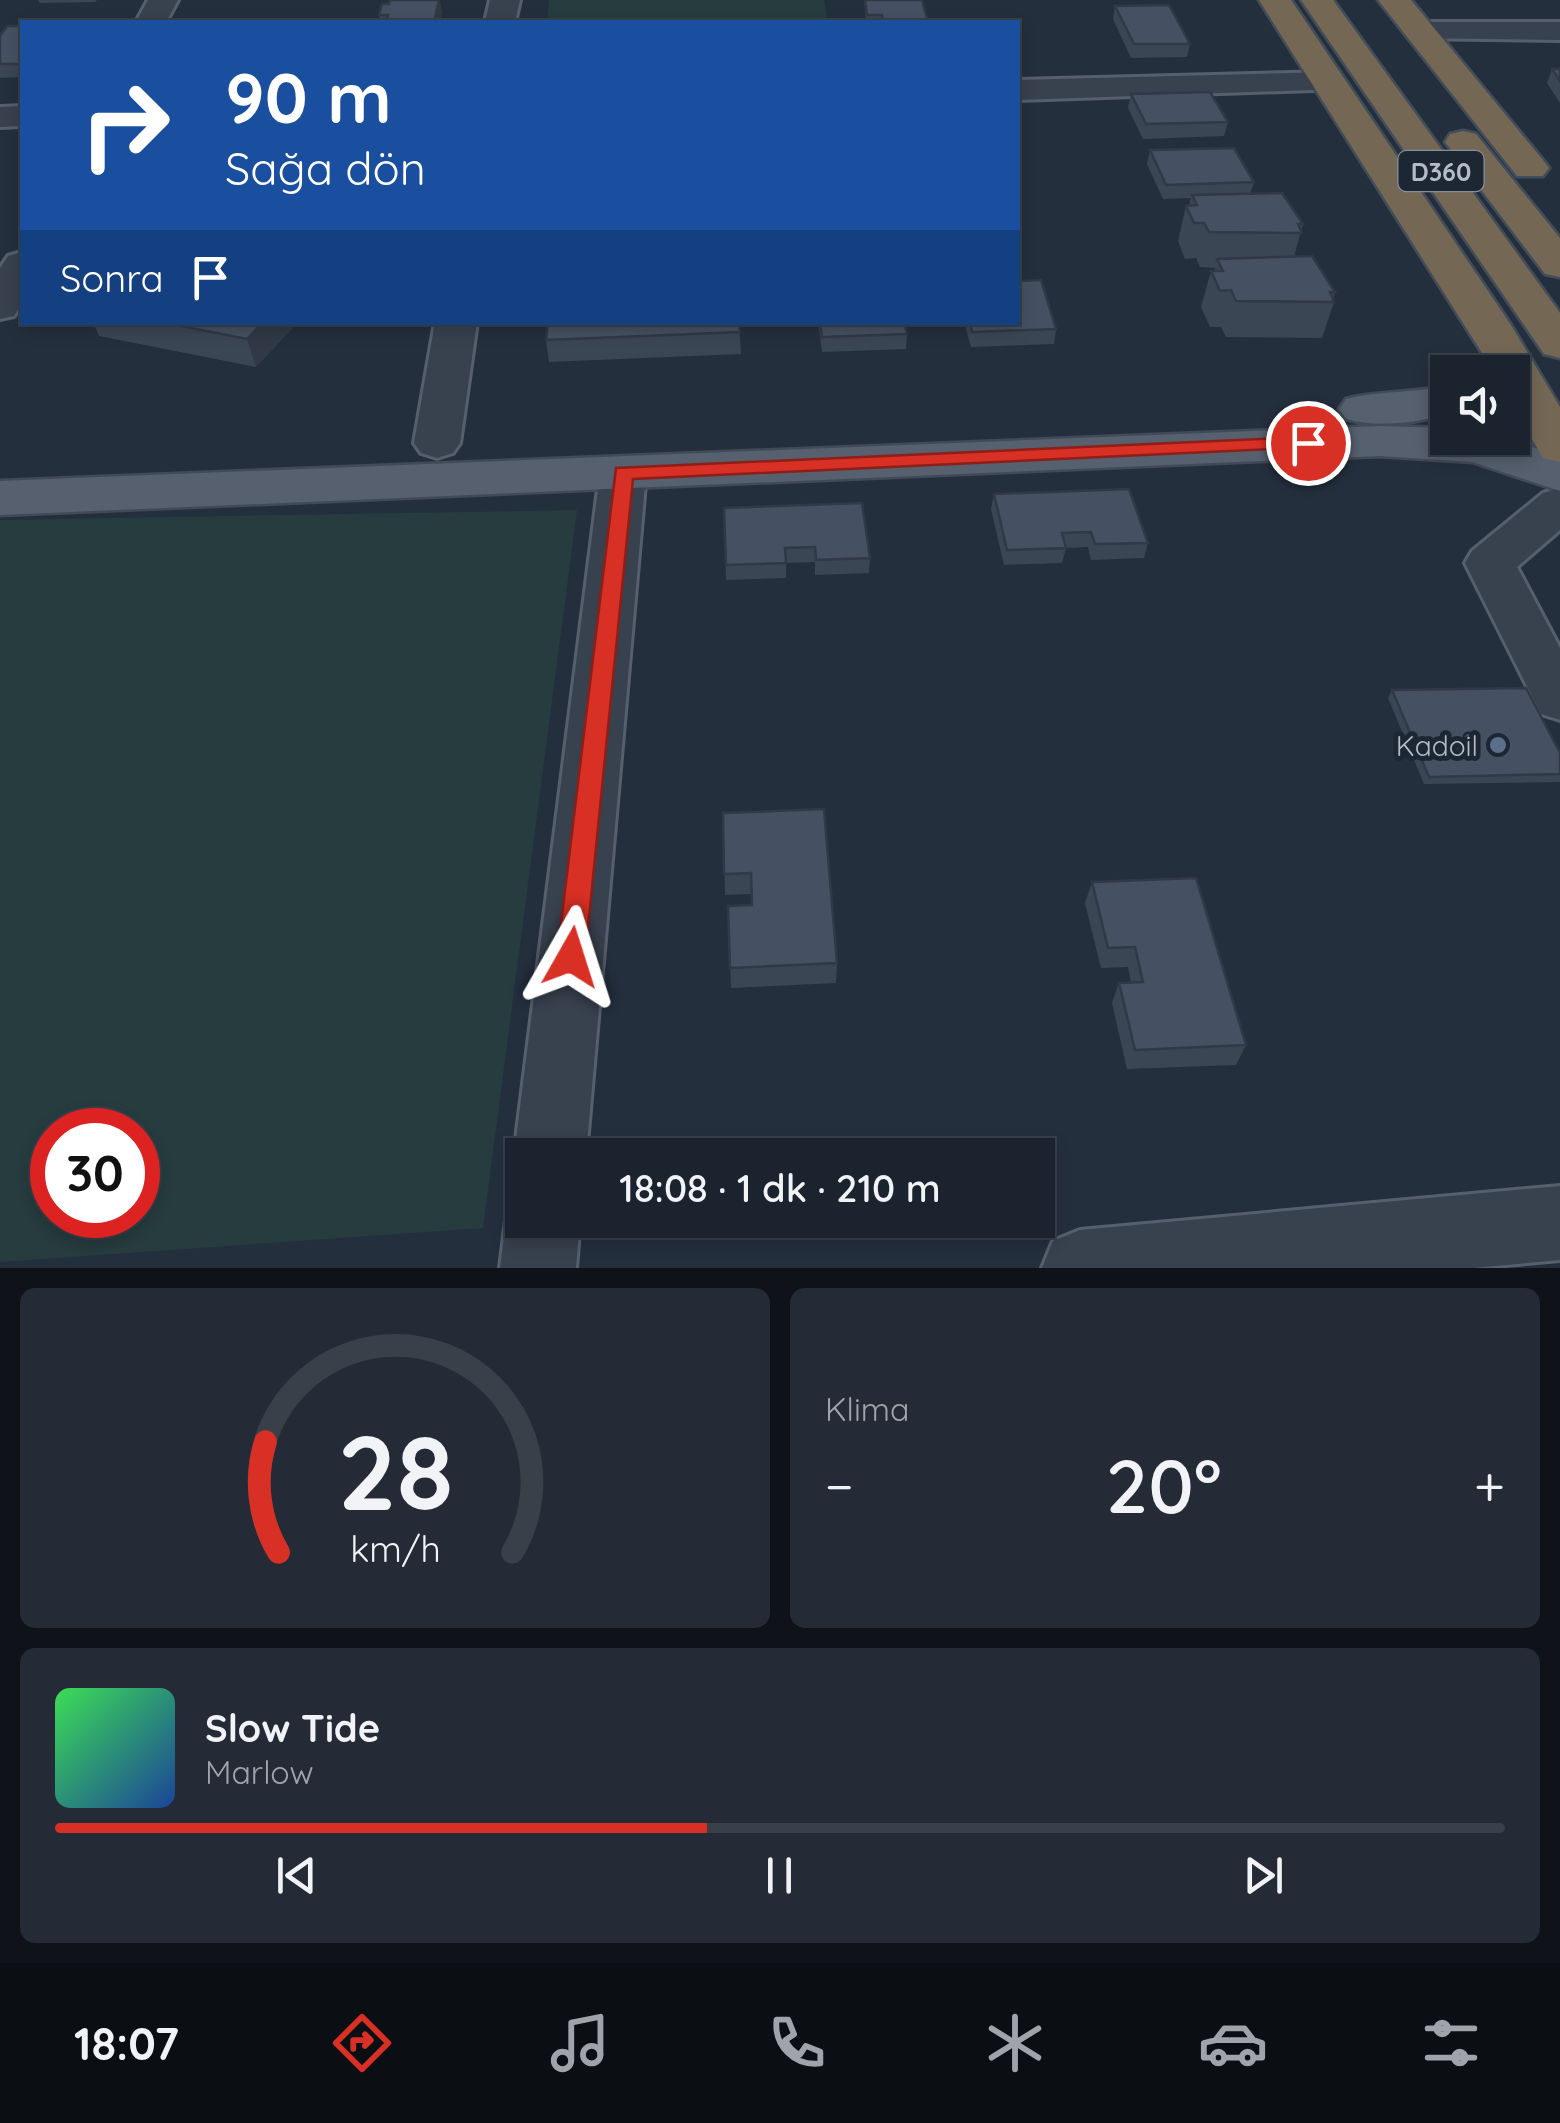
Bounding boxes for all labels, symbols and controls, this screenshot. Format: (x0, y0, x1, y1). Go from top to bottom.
text: 90 m (225, 53, 392, 141)
icon: right (60, 60, 190, 190)
text: Sağa dön (225, 140, 426, 196)
road number: D360 (1398, 151, 1484, 191)
icon: arrive (183, 250, 238, 305)
text: Sonra (60, 254, 163, 302)
map controls (1430, 355, 1530, 455)
button: sound (1430, 355, 1530, 455)
pin (1266, 401, 1351, 486)
icon: arrive (1281, 416, 1336, 471)
place label: Kadoil (1396, 728, 1478, 763)
marker: Kadoil (1487, 734, 1509, 756)
position arrow (519, 905, 623, 1009)
speed limit sign: 30 (30, 1108, 160, 1238)
text: 18:08 · 1 dk · 210 m (619, 1164, 941, 1212)
text: Klima (825, 1389, 909, 1429)
text: 28 (337, 1406, 453, 1536)
text: 20° (1106, 1438, 1222, 1532)
text: − (825, 1451, 854, 1520)
text: + (1474, 1451, 1505, 1520)
text: km/h (350, 1526, 440, 1571)
text: Slow Tide (205, 1704, 380, 1752)
text: Marlow (205, 1752, 314, 1792)
icon: previous (269, 1848, 324, 1903)
icon: pause (752, 1848, 807, 1903)
icon: next (1236, 1848, 1291, 1903)
icon: directions (327, 2008, 397, 2078)
icon: music (545, 2008, 615, 2078)
icon: phone (762, 2008, 832, 2078)
icon: climate (980, 2008, 1050, 2078)
icon: car (1198, 2008, 1268, 2078)
icon: filters (1416, 2008, 1486, 2078)
text: 18:07 (74, 2015, 179, 2071)

